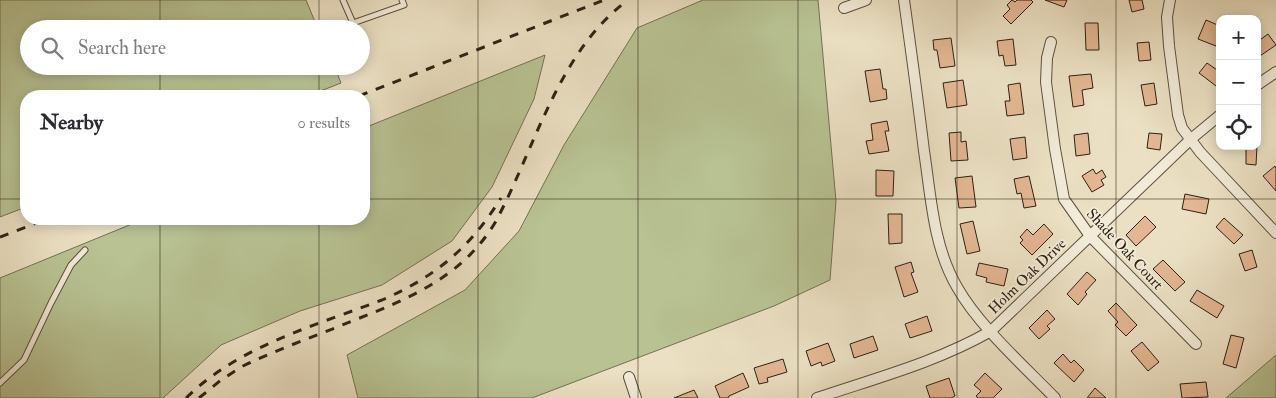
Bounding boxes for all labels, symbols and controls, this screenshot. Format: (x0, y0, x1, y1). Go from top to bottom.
map controls (1216, 15, 1261, 150)
button: + (1216, 15, 1261, 60)
search box (20, 20, 370, 75)
icon: search (38, 34, 66, 62)
text: Search here (78, 36, 166, 60)
button: − (1216, 60, 1261, 105)
button: locate (1216, 105, 1261, 150)
text: Nearby (40, 109, 103, 136)
text: 0 results (297, 113, 350, 133)
street label: Shade Oak Court (1082, 205, 1167, 294)
street label: Holm Oak Drive (984, 234, 1070, 318)

